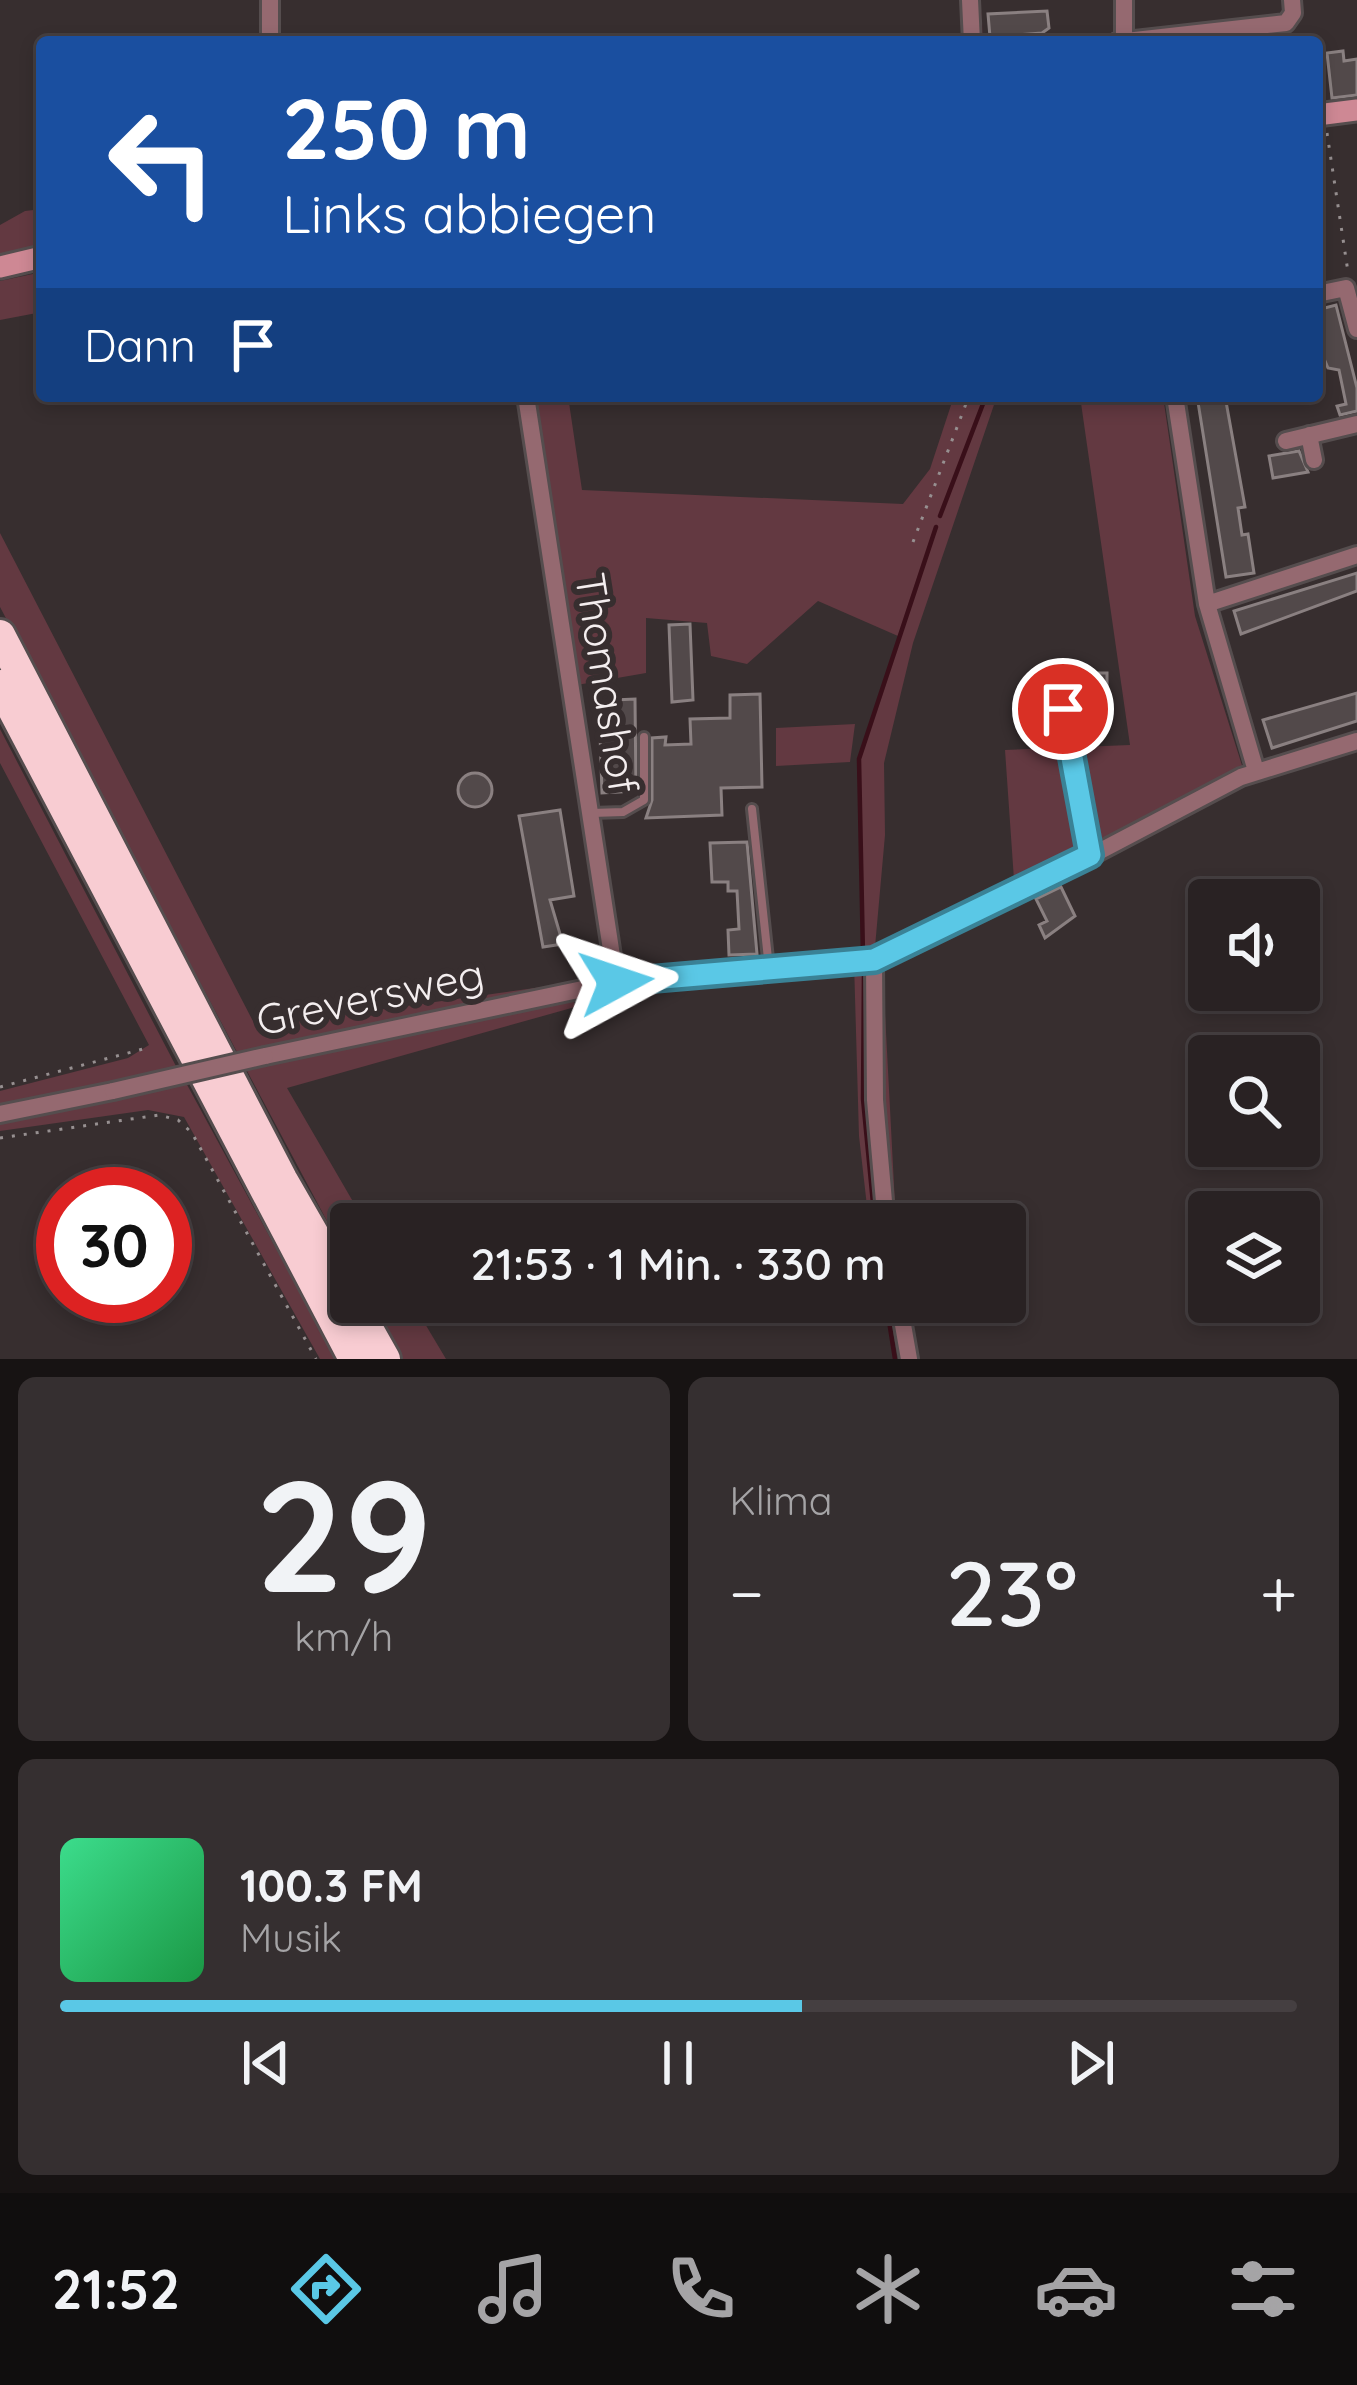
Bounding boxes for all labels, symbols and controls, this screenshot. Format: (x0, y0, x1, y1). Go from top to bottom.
text: 250 m (282, 75, 531, 180)
icon: left (84, 84, 240, 240)
text: Links abbiegen (282, 179, 657, 247)
icon: arrive (220, 312, 286, 378)
text: Dann (84, 317, 196, 373)
street label: Thomashof (564, 569, 651, 797)
pin (1012, 658, 1114, 760)
icon: arrive (1030, 676, 1096, 742)
map controls (1188, 879, 1320, 1323)
button: sound (1188, 879, 1320, 1011)
position arrow (553, 919, 679, 1045)
street label: Greversweg (251, 947, 488, 1046)
button: search (1188, 1035, 1320, 1167)
speed limit sign: 30 (36, 1167, 192, 1323)
button: layers (1188, 1191, 1320, 1323)
text: 21:53 · 1 Min. · 330 m (470, 1235, 886, 1291)
text: 29 (255, 1436, 432, 1631)
text: Klima (730, 1476, 832, 1525)
text: 23° (946, 1536, 1078, 1649)
text: − (730, 1551, 764, 1634)
text: + (1260, 1551, 1297, 1634)
text: km/h (294, 1612, 393, 1661)
text: 100.3 FM (240, 1857, 423, 1913)
text: Musik (240, 1913, 342, 1962)
icon: previous (233, 2030, 299, 2096)
icon: pause (645, 2030, 711, 2096)
icon: next (1058, 2030, 1124, 2096)
icon: directions (284, 2247, 368, 2331)
icon: music (471, 2247, 555, 2331)
icon: phone (659, 2247, 743, 2331)
icon: climate (846, 2247, 930, 2331)
icon: car (1034, 2247, 1118, 2331)
icon: filters (1221, 2247, 1305, 2331)
text: 21:52 (52, 2255, 180, 2323)

